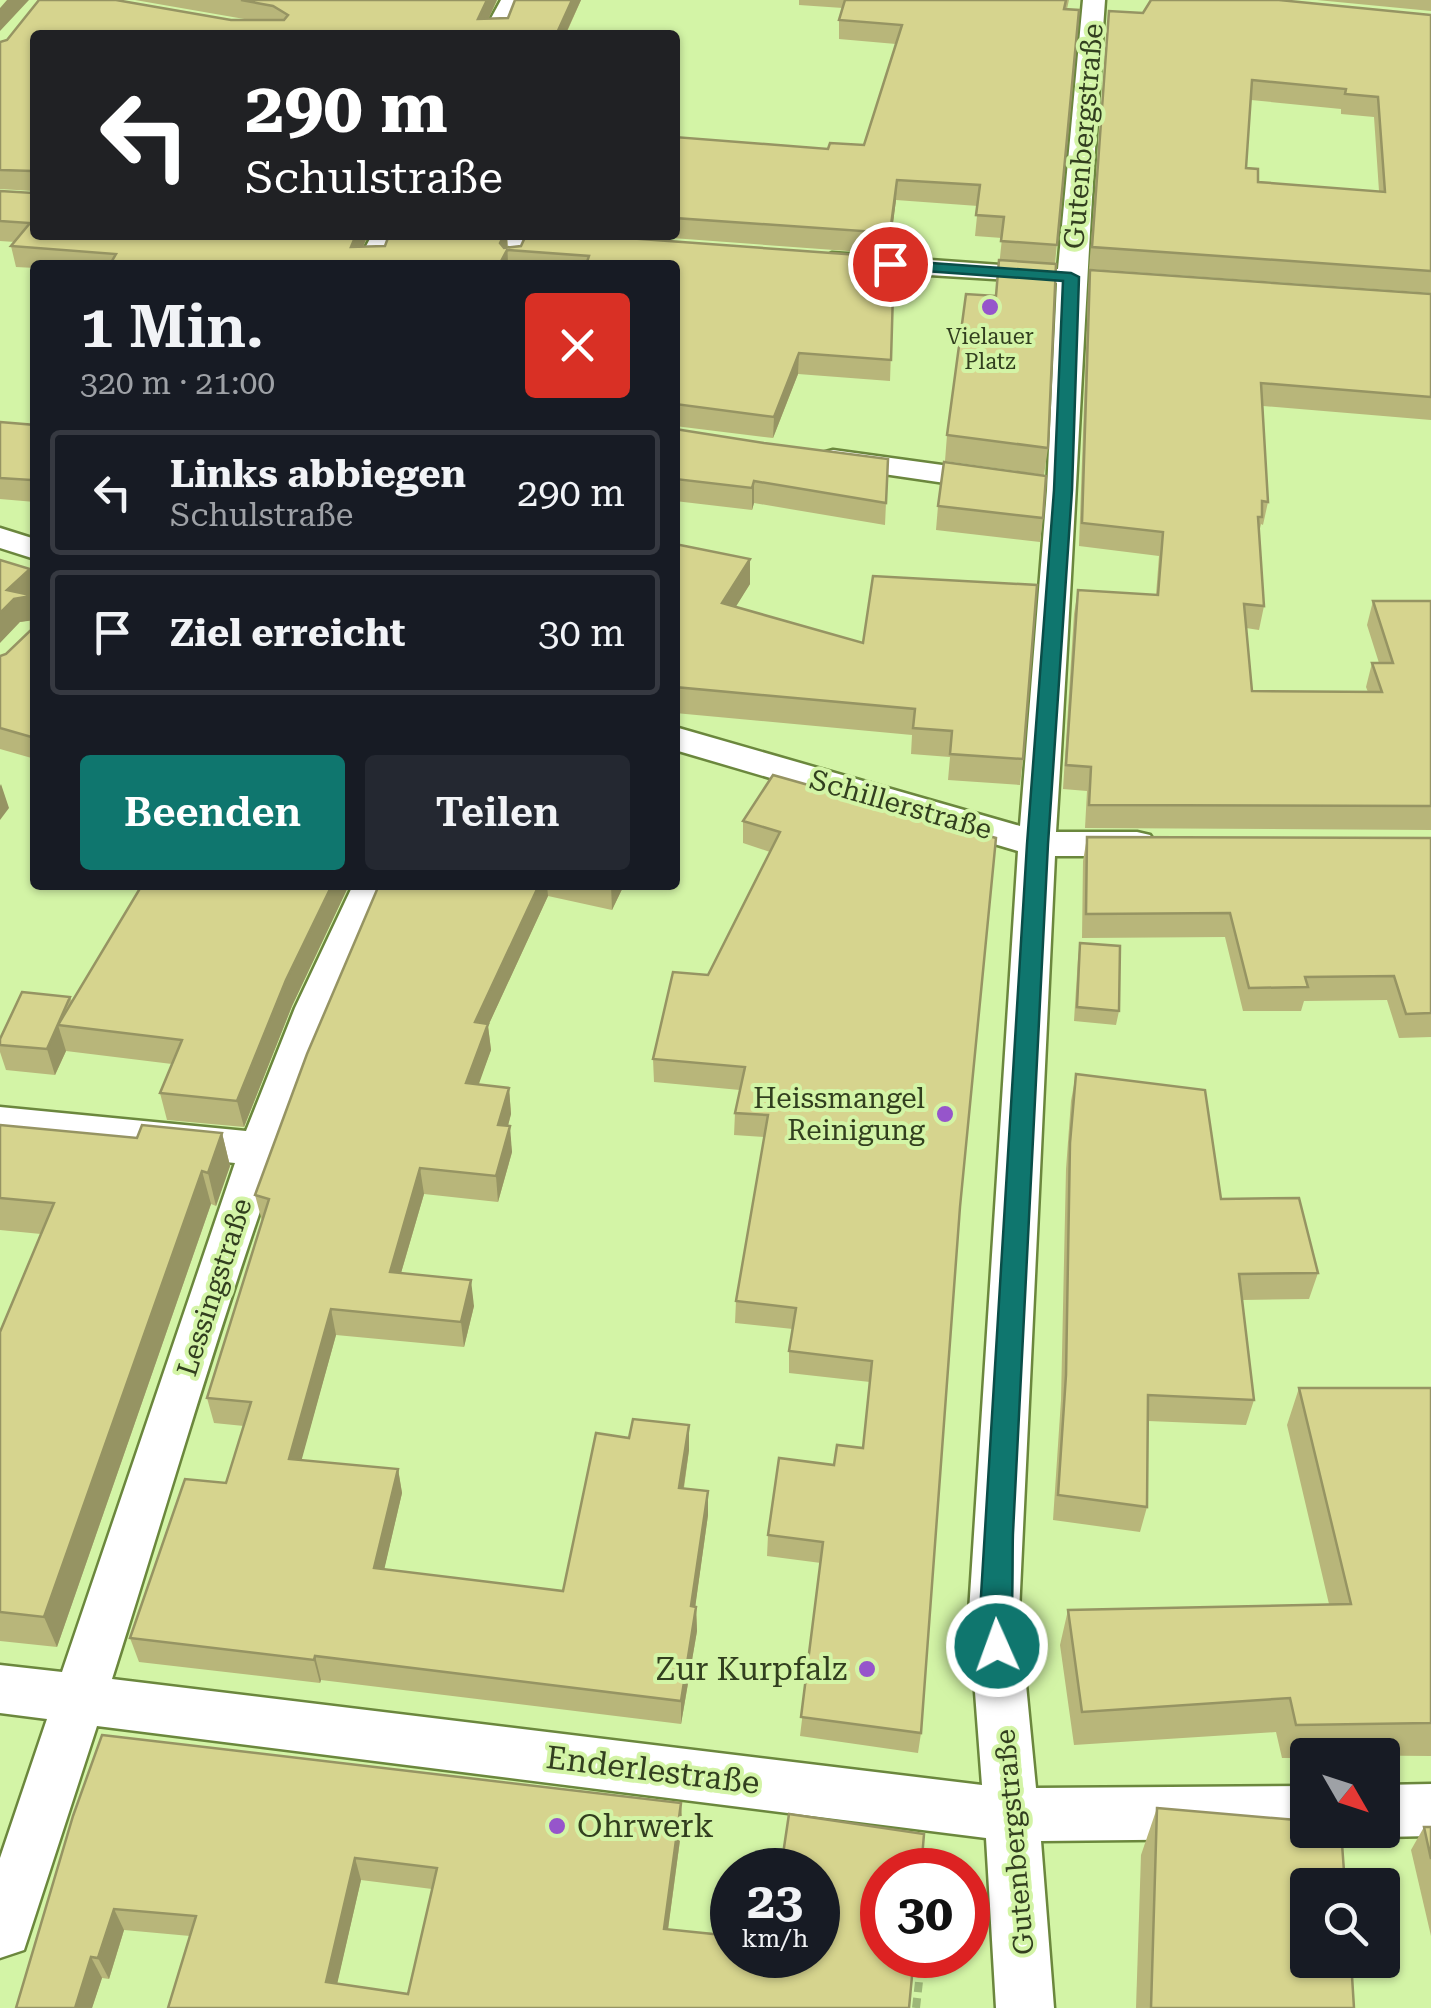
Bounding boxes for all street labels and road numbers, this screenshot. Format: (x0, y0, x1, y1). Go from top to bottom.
street label: Gutenbergstraße (1057, 22, 1110, 250)
street label: Schillerstraße (806, 763, 996, 846)
street label: Lessingstraße (170, 1194, 259, 1380)
street label: Gutenbergstraße (988, 1728, 1041, 1956)
street label: Enderlestraße (544, 1738, 762, 1802)

